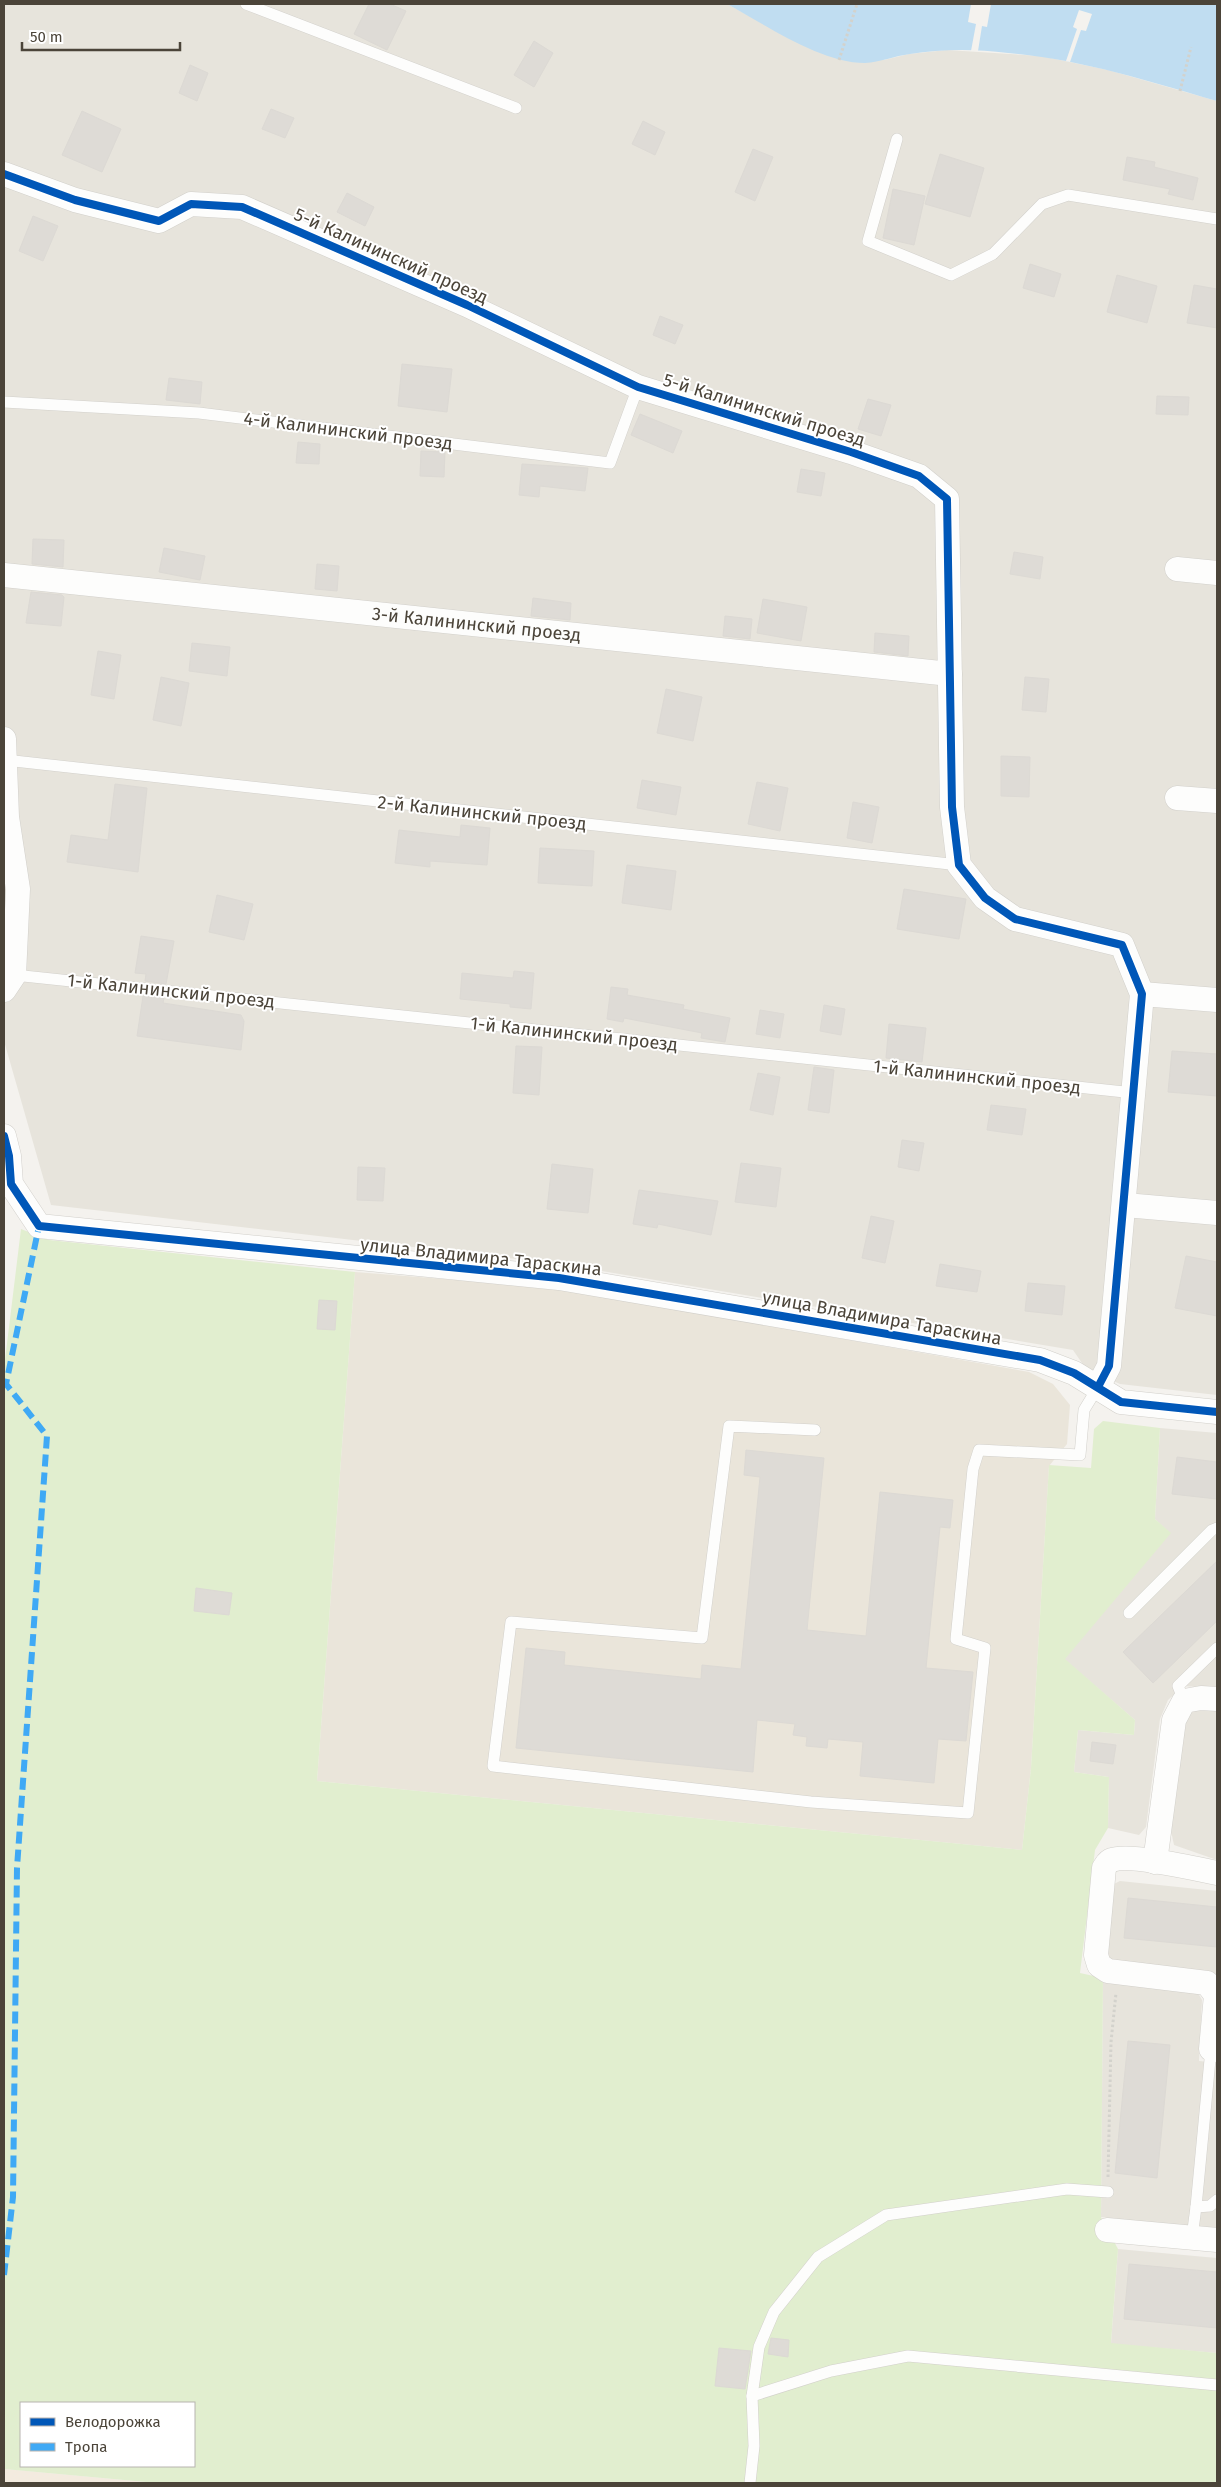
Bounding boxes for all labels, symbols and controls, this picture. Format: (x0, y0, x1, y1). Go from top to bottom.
scale bar (22, 20, 180, 52)
text: 50 m (30, 28, 63, 46)
street label: 5-й Калининский проезд (291, 203, 491, 309)
street label: 5-й Калининский проезд (660, 369, 868, 451)
street label: 4-й Калининский проезд (242, 407, 454, 455)
street label: 3-й Калининский проезд (371, 603, 582, 646)
street label: 2-й Калининский проезд (377, 791, 587, 835)
street label: 1-й Калининский проезд (66, 969, 276, 1013)
street label: 1-й Калининский проезд (469, 1012, 679, 1056)
street label: 1-й Калининский проезд (872, 1055, 1082, 1099)
street label: улица Владимира Тараскина (359, 1233, 603, 1281)
street label: улица Владимира Тараскина (761, 1286, 1003, 1350)
legend (20, 2402, 195, 2467)
text: Велодорожка (65, 2413, 161, 2431)
text: Тропа (65, 2438, 107, 2456)

